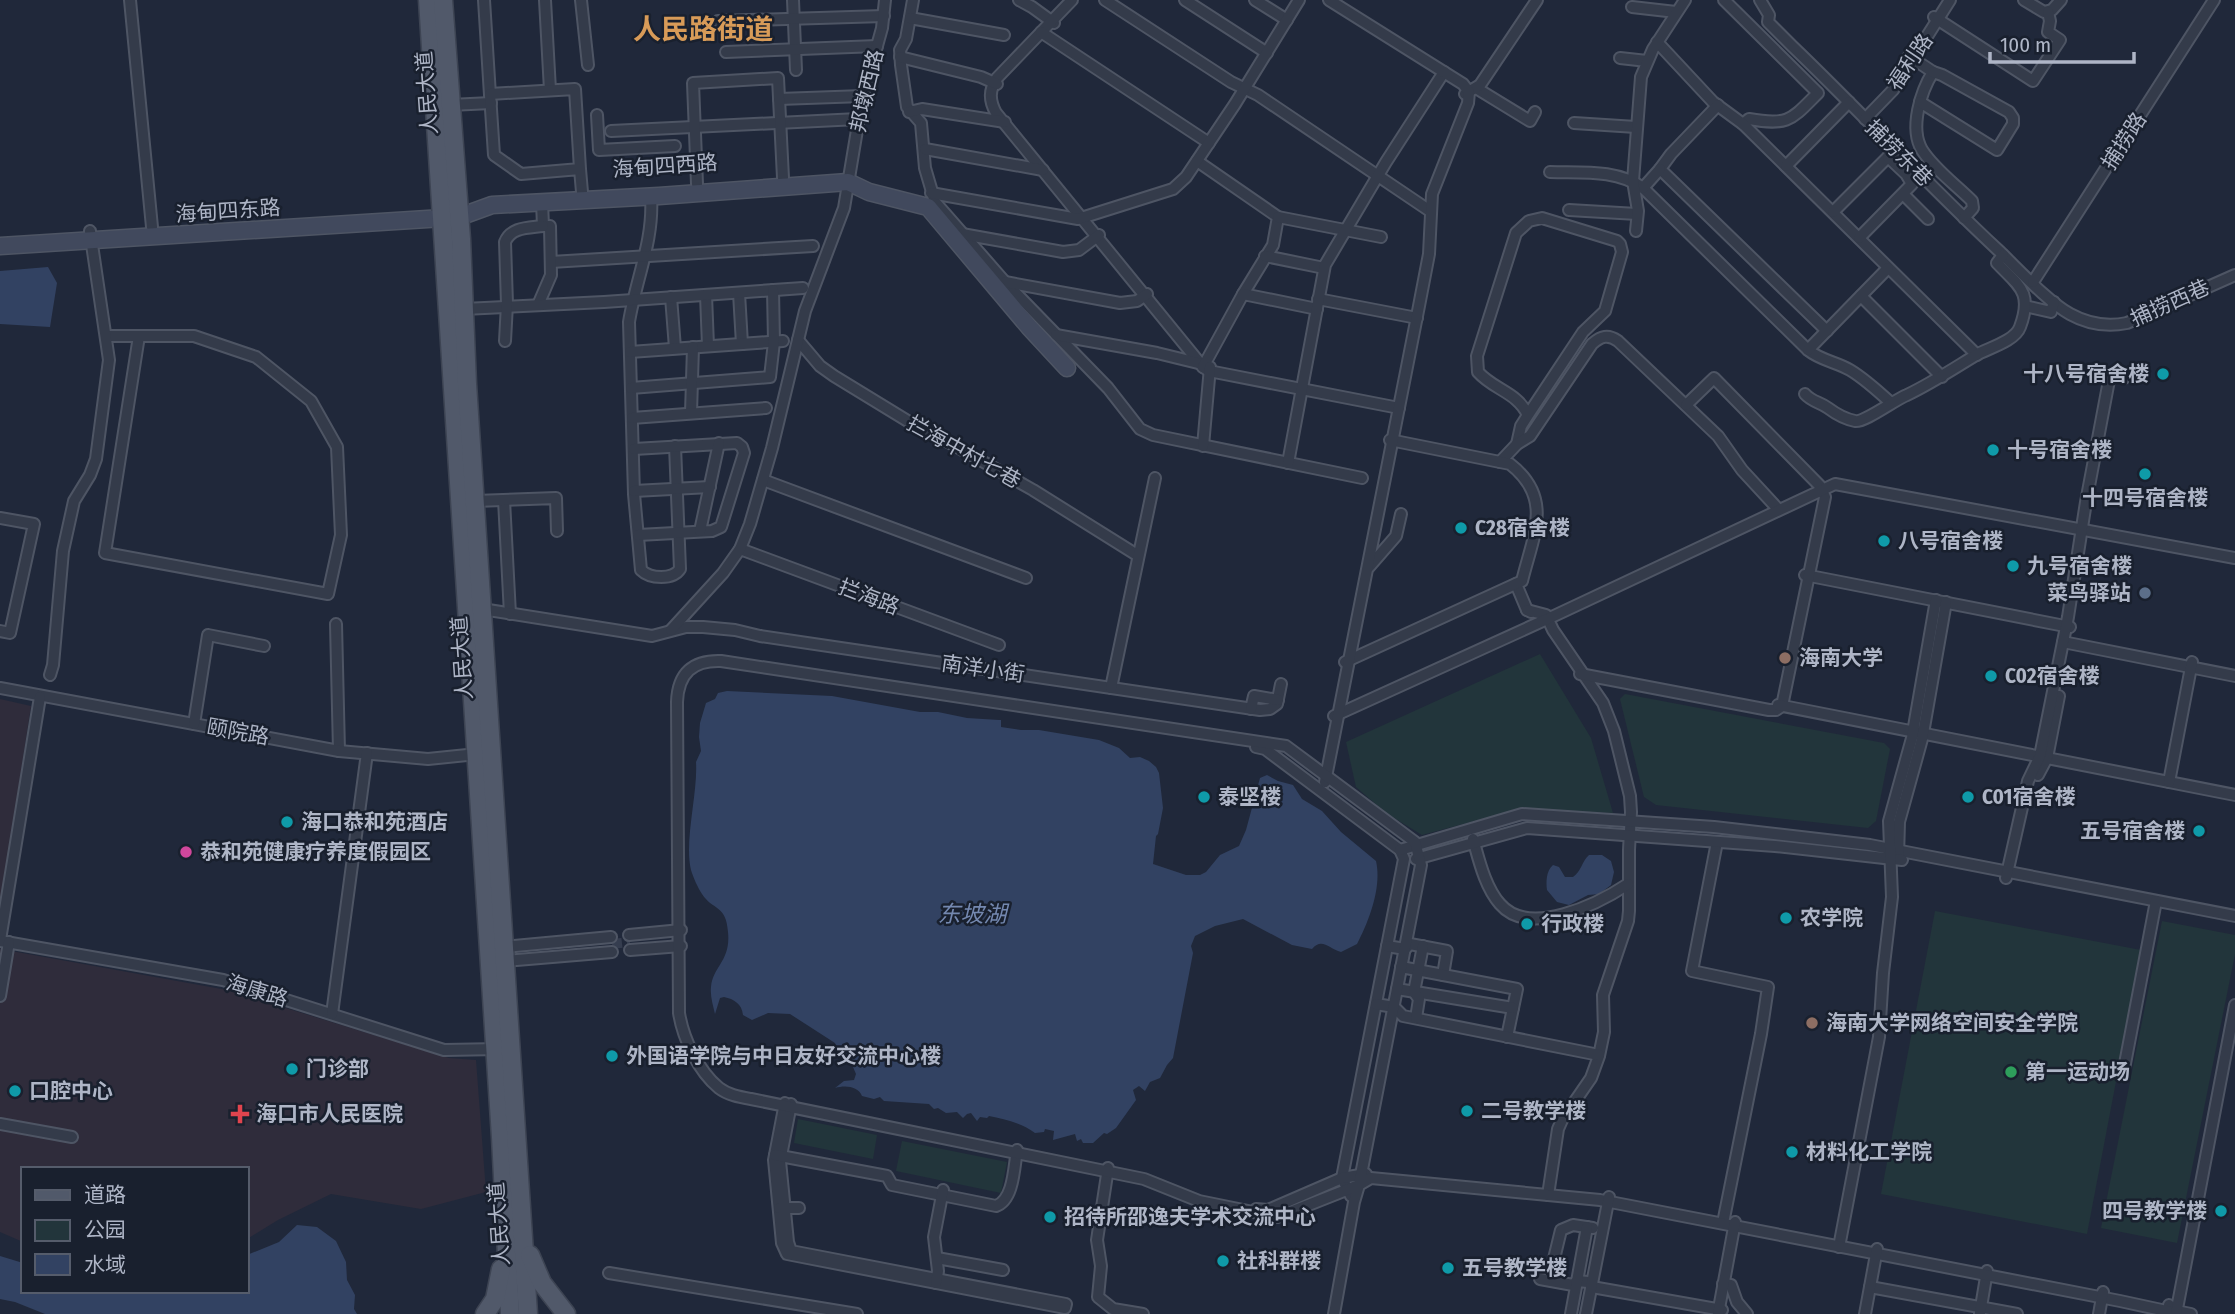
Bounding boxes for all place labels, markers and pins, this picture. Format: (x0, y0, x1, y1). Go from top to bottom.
place label: 十八号宿舍楼 (2023, 361, 2149, 387)
marker: 十八号宿舍楼 (2155, 366, 2171, 382)
place label: 十号宿舍楼 (2007, 437, 2112, 463)
marker: 十号宿舍楼 (1985, 442, 2001, 458)
marker: 十四号宿舍楼 (2137, 466, 2153, 482)
place label: 十四号宿舍楼 (2082, 485, 2208, 511)
place label: C28宿舍楼 (1475, 515, 1570, 541)
marker: C28宿舍楼 (1453, 520, 1469, 536)
place label: 八号宿舍楼 (1898, 528, 2003, 554)
marker: 八号宿舍楼 (1876, 533, 1892, 549)
place label: 九号宿舍楼 (2027, 553, 2132, 579)
marker: 九号宿舍楼 (2005, 558, 2021, 574)
place label: 菜鸟驿站 (2047, 580, 2131, 606)
marker: 菜鸟驿站 (2137, 585, 2153, 601)
place label: 海南大学 (1799, 645, 1883, 671)
marker: 海南大学 (1777, 650, 1793, 666)
place label: C02宿舍楼 (2005, 663, 2100, 689)
marker: C02宿舍楼 (1983, 668, 1999, 684)
place label: 泰坚楼 (1218, 784, 1281, 810)
place label: C01宿舍楼 (1982, 784, 2075, 810)
marker: 泰坚楼 (1196, 789, 1212, 805)
marker: C01宿舍楼 (1960, 789, 1976, 805)
place label: 海口恭和苑酒店 (301, 809, 448, 835)
marker: 海口恭和苑酒店 (279, 814, 295, 830)
place label: 五号宿舍楼 (2080, 818, 2185, 844)
marker: 五号宿舍楼 (2191, 823, 2207, 839)
place label: 恭和苑健康疗养度假园区 (200, 839, 431, 865)
marker: 恭和苑健康疗养度假园区 (178, 844, 194, 860)
place label: 农学院 (1800, 905, 1863, 931)
marker: 农学院 (1778, 910, 1794, 926)
place label: 行政楼 (1541, 911, 1604, 937)
marker: 行政楼 (1519, 916, 1535, 932)
place label: 海南大学网络空间安全学院 (1826, 1010, 2078, 1036)
marker: 海南大学网络空间安全学院 (1804, 1015, 1820, 1031)
place label: 外国语学院与中日友好交流中心楼 (626, 1043, 941, 1069)
marker: 外国语学院与中日友好交流中心楼 (604, 1048, 620, 1064)
place label: 门诊部 (306, 1056, 369, 1082)
place label: 第一运动场 (2025, 1059, 2130, 1085)
marker: 门诊部 (284, 1061, 300, 1077)
marker: 第一运动场 (2003, 1064, 2019, 1080)
place label: 口腔中心 (29, 1078, 113, 1104)
marker: 口腔中心 (7, 1083, 23, 1099)
place label: 二号教学楼 (1481, 1098, 1586, 1124)
place label: 海口市人民医院 (256, 1101, 403, 1127)
marker: 二号教学楼 (1459, 1103, 1475, 1119)
marker: 海口市人民医院 (230, 1104, 250, 1124)
place label: 材料化工学院 (1806, 1139, 1932, 1165)
marker: 材料化工学院 (1784, 1144, 1800, 1160)
place label: 四号教学楼 (2102, 1198, 2207, 1224)
marker: 四号教学楼 (2213, 1203, 2229, 1219)
place label: 招待所邵逸夫学术交流中心 (1064, 1204, 1316, 1230)
marker: 招待所邵逸夫学术交流中心 (1042, 1209, 1058, 1225)
place label: 社科群楼 (1237, 1248, 1321, 1274)
marker: 社科群楼 (1215, 1253, 1231, 1269)
place label: 五号教学楼 (1462, 1255, 1567, 1281)
marker: 五号教学楼 (1440, 1260, 1456, 1276)

